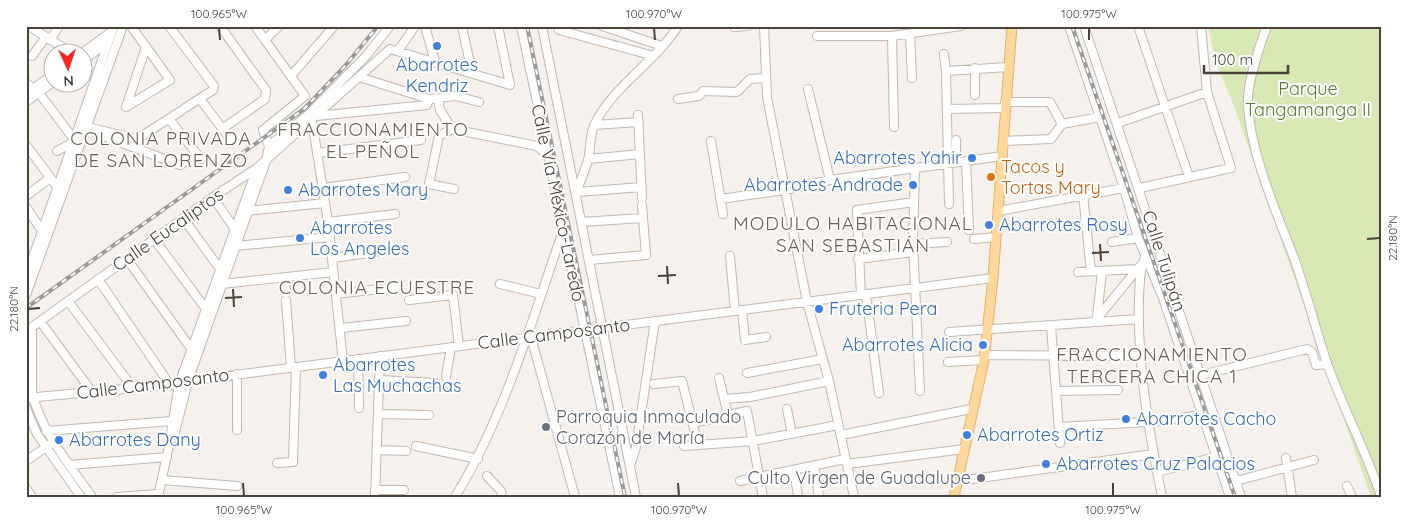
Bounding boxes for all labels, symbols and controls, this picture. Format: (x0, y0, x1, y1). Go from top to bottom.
text: 100.965°W (191, 6, 247, 21)
text: 100.970°W (626, 6, 682, 21)
text: 100.975°W (1061, 6, 1117, 21)
marker: Abarrotes Kendriz (431, 40, 443, 52)
north arrow (42, 42, 92, 92)
scale bar (1204, 42, 1288, 74)
text: 100 m (1212, 50, 1253, 69)
place label: Abarrotes Kendriz (396, 53, 478, 97)
text: N (63, 72, 74, 90)
park label: Parque Tangamanga II (1245, 77, 1371, 121)
street label: Calle Vía México-Laredo (526, 102, 591, 304)
district label: FRACCIONAMIENTO EL PEÑOL (277, 117, 469, 163)
district label: COLONIA PRIVADA DE SAN LORENZO (70, 126, 252, 172)
place label: Abarrotes Yahir (833, 146, 962, 169)
marker: Abarrotes Yahir (966, 152, 978, 164)
place label: Tacos y Tortas Mary (1001, 155, 1101, 199)
marker: Tacos y Tortas Mary (985, 171, 997, 183)
place label: Abarrotes Andrade (744, 173, 903, 196)
place label: Abarrotes Mary (298, 178, 428, 201)
marker: Abarrotes Andrade (907, 179, 919, 191)
street label: Calle Eucaliptos (108, 183, 228, 276)
marker: Abarrotes Mary (282, 184, 294, 196)
street label: Calle Tulipán (1137, 207, 1192, 314)
district label: MODULO HABITACIONAL SAN SEBASTIÁN (733, 211, 973, 257)
place label: Abarrotes Rosy (999, 213, 1128, 236)
text: 22.180°N (1385, 215, 1400, 261)
place label: Abarrotes Los Angeles (310, 216, 409, 260)
marker: Abarrotes Rosy (983, 219, 995, 231)
marker: Abarrotes Los Angeles (294, 232, 306, 244)
district label: COLONIA ECUESTRE (279, 275, 475, 299)
text: 22.180°N (6, 286, 21, 332)
place label: Fruteria Pera (829, 297, 937, 320)
marker: Fruteria Pera (813, 303, 825, 315)
street label: Calle Camposanto (476, 313, 632, 354)
place label: Abarrotes Alicia (842, 333, 973, 356)
marker: Abarrotes Alicia (977, 339, 989, 351)
district label: FRACCIONAMIENTO TERCERA CHICA 1 (1056, 342, 1248, 388)
place label: Abarrotes Las Muchachas (333, 353, 461, 397)
street label: Calle Camposanto (75, 363, 231, 404)
marker: Abarrotes Las Muchachas (317, 369, 329, 381)
place label: Parroquia Inmaculado Corazón de María (556, 405, 741, 449)
place label: Abarrotes Cacho (1136, 407, 1276, 430)
marker: Abarrotes Cacho (1120, 413, 1132, 425)
marker: Parroquia Inmaculado Corazón de María (540, 421, 552, 433)
place label: Abarrotes Ortiz (977, 423, 1104, 446)
place label: Abarrotes Dany (69, 428, 201, 451)
marker: Abarrotes Ortiz (961, 429, 973, 441)
marker: Abarrotes Dany (53, 434, 65, 446)
place label: Abarrotes Cruz Palacios (1056, 452, 1255, 475)
marker: Abarrotes Cruz Palacios (1040, 458, 1052, 470)
place label: Culto Virgen de Guadalupe (747, 466, 971, 489)
marker: Culto Virgen de Guadalupe (975, 472, 987, 484)
text: 100.965°W (216, 502, 272, 517)
text: 100.970°W (651, 502, 707, 517)
text: 100.975°W (1085, 502, 1141, 517)

